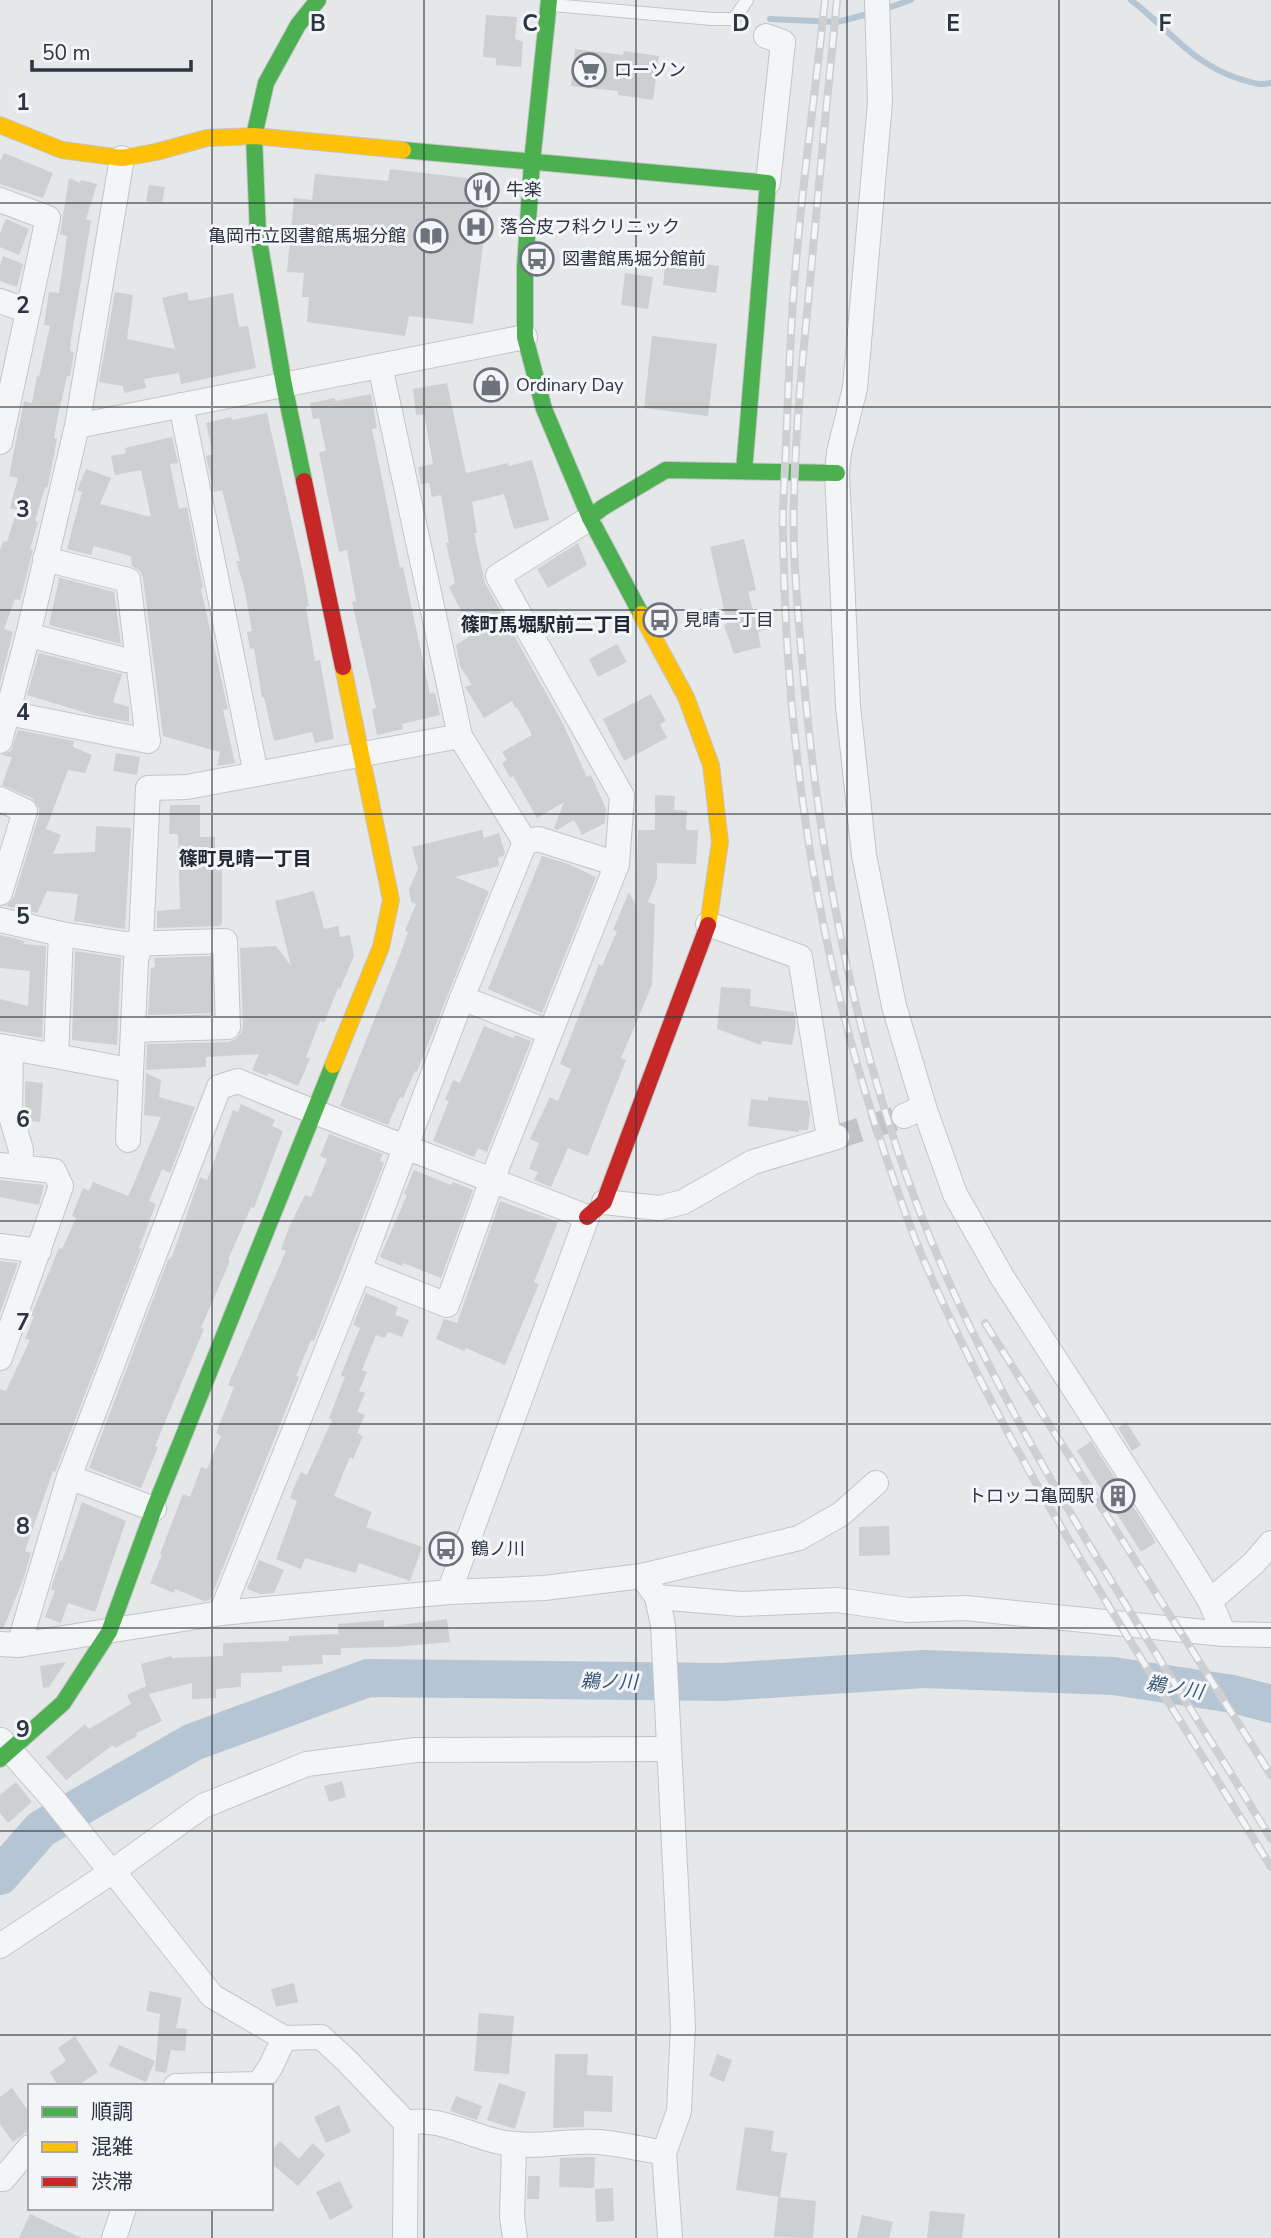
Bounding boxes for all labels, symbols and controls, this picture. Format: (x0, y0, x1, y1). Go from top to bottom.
text: B (310, 8, 326, 39)
text: C (522, 8, 538, 39)
text: D (732, 8, 750, 39)
text: E (946, 8, 960, 39)
text: F (1159, 8, 1172, 39)
scale bar (32, 28, 191, 72)
text: 50 m (42, 39, 91, 67)
supermarket icon: ローソン (570, 51, 608, 89)
place label: ローソン (614, 58, 686, 82)
text: 1 (16, 87, 30, 118)
restaurant icon: 牛楽 (463, 171, 501, 209)
place label: 牛楽 (506, 178, 542, 202)
hospital icon: 落合皮フ科クリニック (457, 208, 495, 246)
place label: 落合皮フ科クリニック (500, 215, 680, 239)
library icon: 亀岡市立図書館馬堀分館 (412, 217, 450, 255)
place label: 亀岡市立図書館馬堀分館 (208, 224, 406, 248)
bus stop icon: 図書館馬堀分館前 (518, 240, 556, 278)
place label: 図書館馬堀分館前 (562, 247, 706, 271)
text: 2 (16, 290, 30, 321)
shop icon: Ordinary Day (472, 366, 510, 404)
place label: Ordinary Day (516, 373, 624, 397)
text: 3 (16, 494, 30, 525)
bus stop icon: 見晴一丁目 (641, 601, 679, 639)
place label: 見晴一丁目 (684, 608, 774, 632)
district label: 篠町馬堀駅前二丁目 (460, 612, 632, 638)
text: 4 (16, 697, 30, 728)
district label: 篠町見晴一丁目 (178, 846, 312, 872)
text: 5 (16, 901, 30, 932)
text: 6 (16, 1104, 30, 1135)
text: 7 (16, 1307, 30, 1338)
building icon: トロッコ亀岡駅 (1099, 1477, 1137, 1515)
place label: トロッコ亀岡駅 (968, 1484, 1094, 1508)
text: 8 (16, 1511, 30, 1542)
bus stop icon: 鶴ノ川 (427, 1530, 465, 1568)
place label: 鶴ノ川 (471, 1537, 525, 1561)
water label: 鵜ノ川 (580, 1669, 640, 1696)
water label: 鵜ノ川 (1144, 1670, 1207, 1706)
text: 9 (16, 1714, 30, 1745)
legend (28, 2084, 273, 2210)
text: 順調 (91, 2098, 133, 2126)
text: 混雑 (91, 2133, 133, 2161)
text: 渋滞 (91, 2168, 133, 2196)

